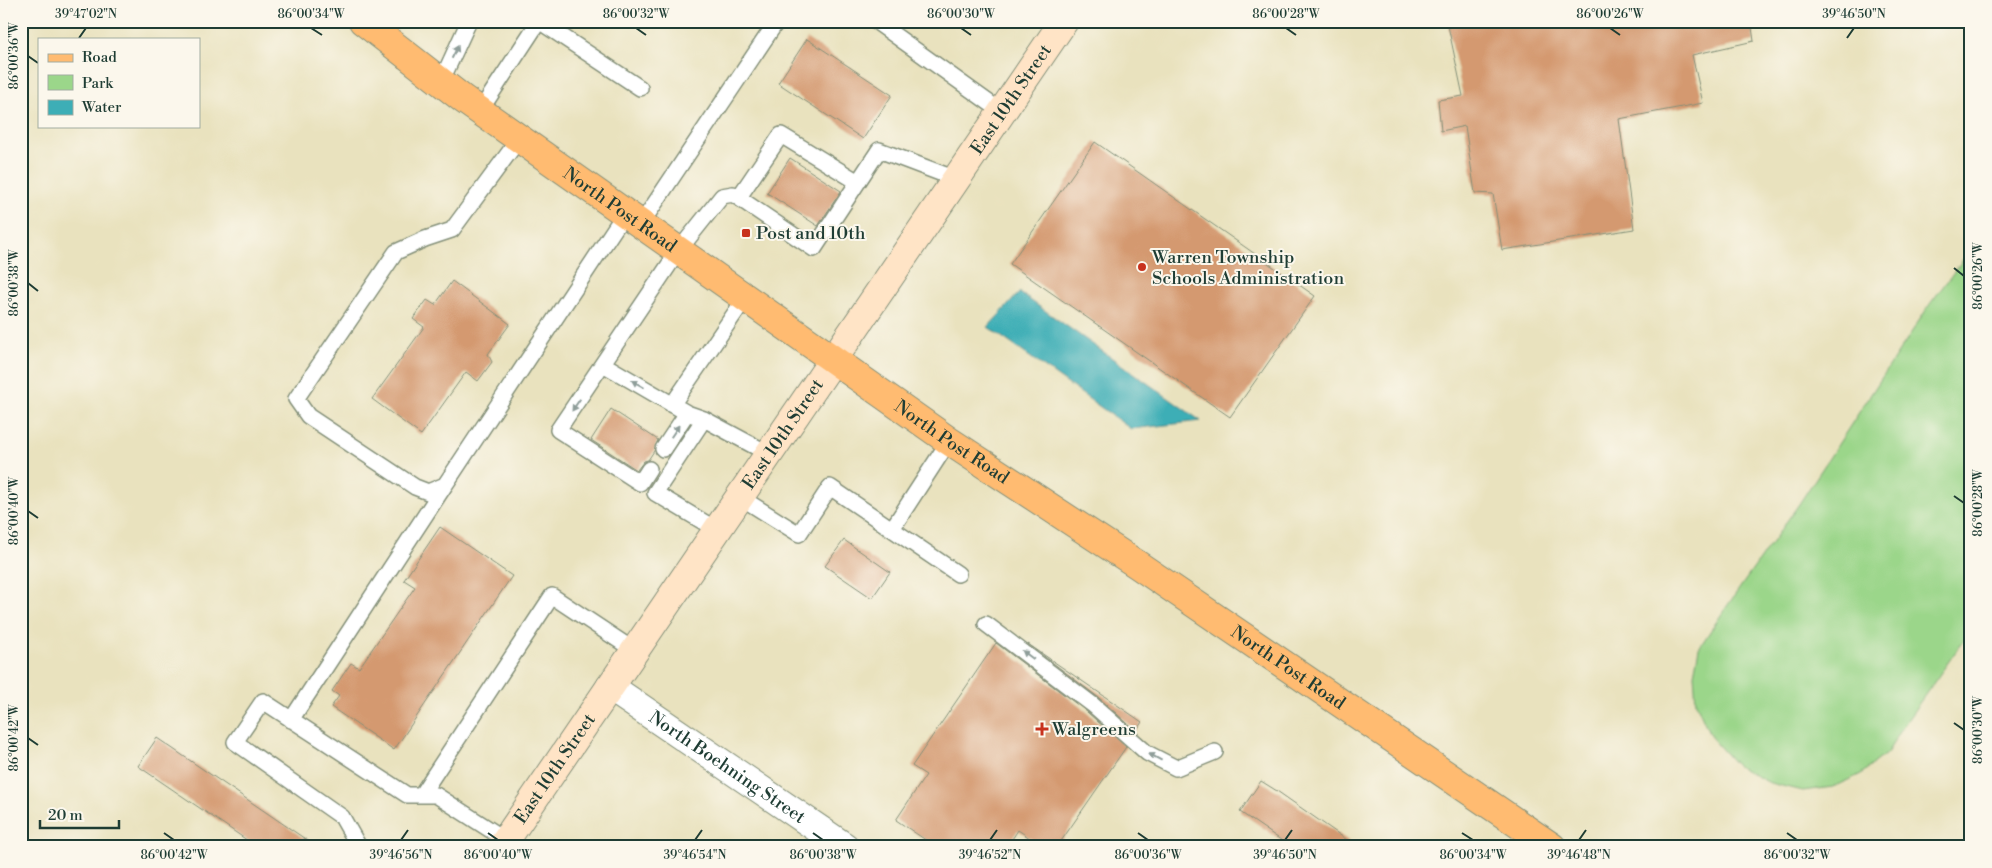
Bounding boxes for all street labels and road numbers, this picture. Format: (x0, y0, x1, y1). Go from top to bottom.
street label: East 10th Street (965, 39, 1057, 159)
street label: North Post Road (559, 162, 682, 258)
street label: East 10th Street (737, 374, 829, 494)
street label: North Post Road (890, 395, 1014, 490)
street label: North Post Road (1226, 621, 1350, 715)
street label: North Boehning Street (644, 706, 810, 829)
street label: East 10th Street (509, 709, 601, 828)

